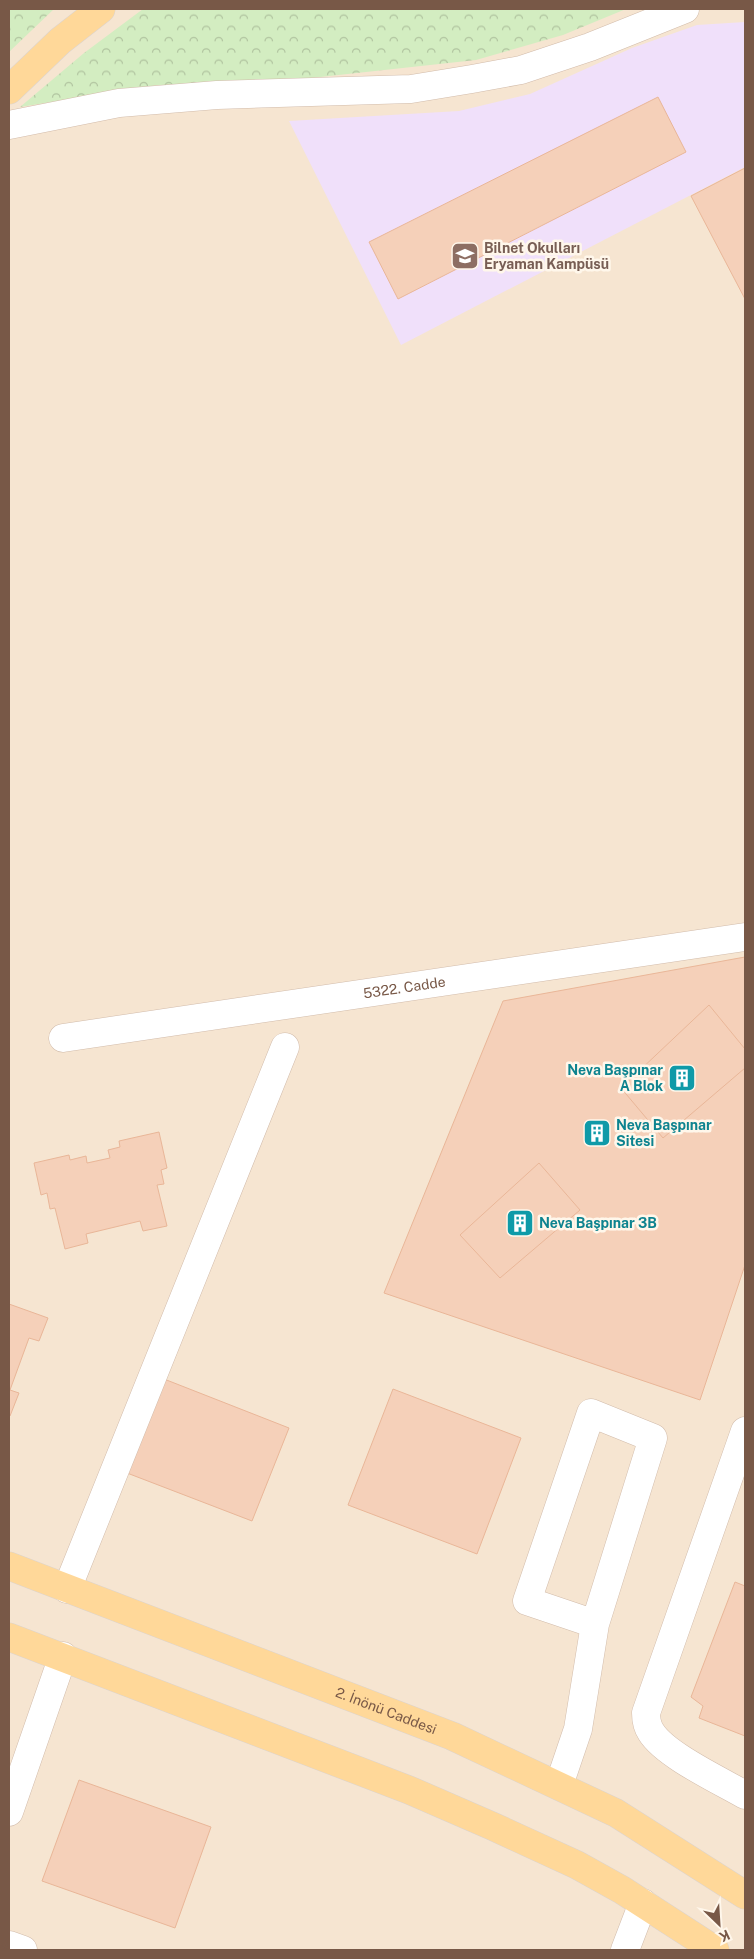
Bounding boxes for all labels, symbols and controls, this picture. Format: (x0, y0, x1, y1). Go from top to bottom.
place label: Bilnet Okulları Eryaman Kampüsü (484, 240, 609, 272)
school or university icon: Bilnet Okulları Eryaman Kampüsü (450, 241, 480, 271)
street label: 5322. Cadde (362, 973, 447, 1001)
place label: Neva Başpınar A Blok (567, 1062, 663, 1094)
building icon: Neva Başpınar A Blok (667, 1063, 697, 1093)
place label: Neva Başpınar Sitesi (616, 1117, 712, 1149)
building icon: Neva Başpınar Sitesi (582, 1118, 612, 1148)
building icon: Neva Başpınar 3B (505, 1208, 535, 1238)
place label: Neva Başpınar 3B (539, 1215, 657, 1231)
street label: 2. İnönü Caddesi (333, 1684, 439, 1737)
north arrow (694, 1899, 744, 1949)
text: K (717, 1926, 732, 1945)

